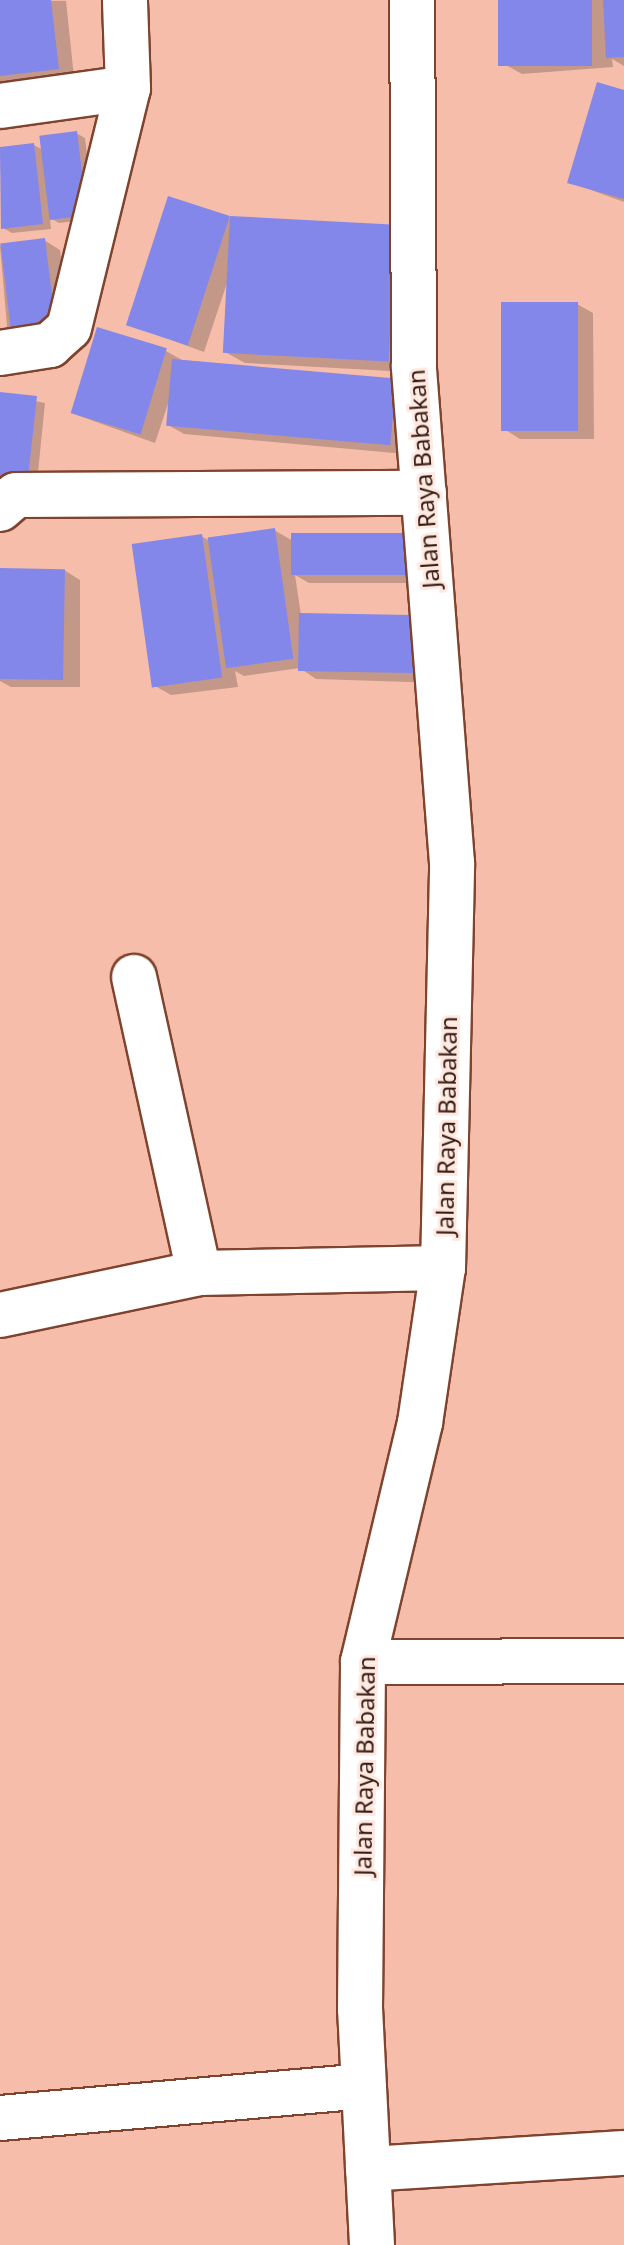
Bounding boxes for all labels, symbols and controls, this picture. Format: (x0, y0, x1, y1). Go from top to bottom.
street label: Jalan Raya Babakan (401, 369, 445, 589)
street label: Jalan Raya Babakan (430, 1016, 462, 1236)
street label: Jalan Raya Babakan (348, 1656, 380, 1876)

